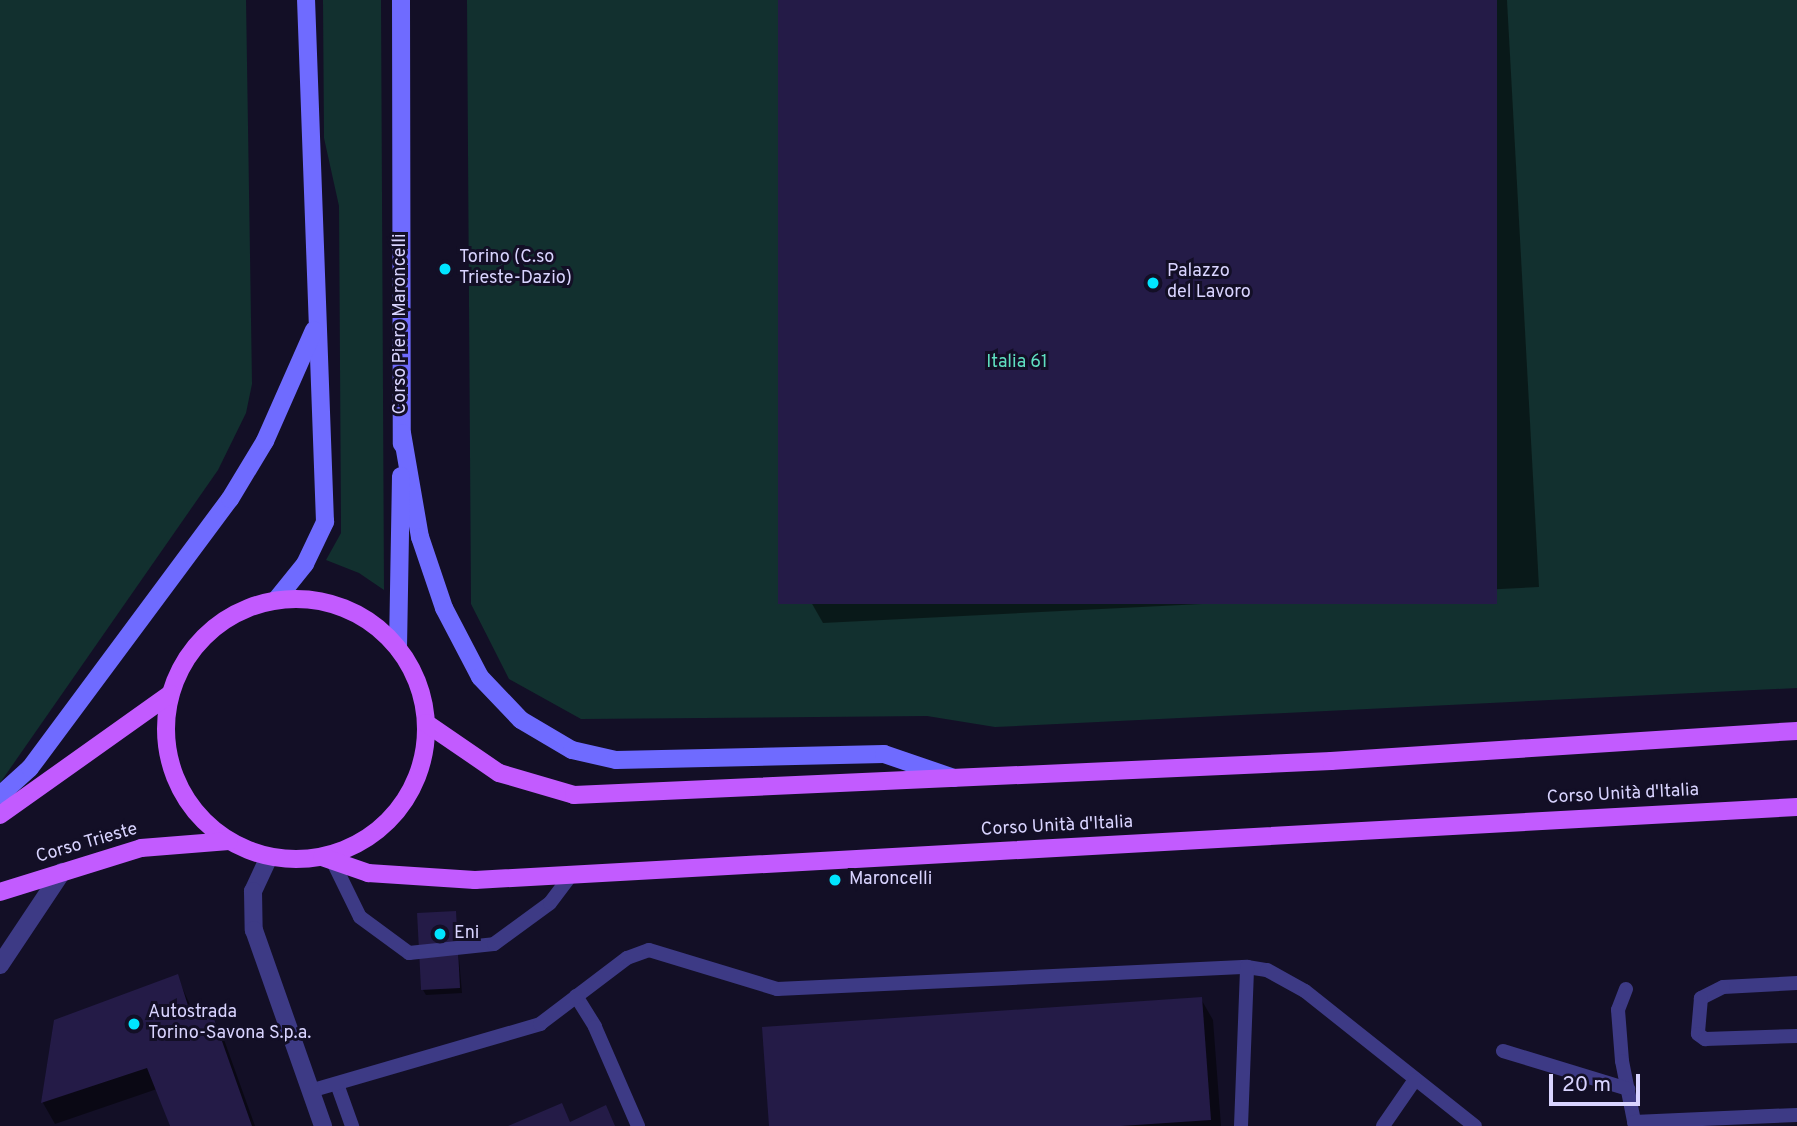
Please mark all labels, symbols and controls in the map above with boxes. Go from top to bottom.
street label: Corso Piero Maroncelli [390,233,412,415]
place label: Torino (C.so Trieste-Dazio) [459,248,572,290]
marker: Torino (C.so Trieste-Dazio) [437,261,453,277]
place label: Palazzo del Lavoro [1167,262,1251,304]
marker: Palazzo del Lavoro [1145,275,1161,291]
park label: Italia 61 [986,352,1048,374]
street label: Corso Unità d'Italia [1546,780,1700,810]
street label: Corso Unità d'Italia [980,812,1134,842]
street label: Corso Trieste [33,819,141,869]
place label: Maroncelli [849,869,932,891]
marker: Maroncelli [827,872,843,888]
place label: Eni [454,923,479,945]
marker: Eni [432,926,448,942]
place label: Autostrada Torino-Savona S.p.a. [148,1003,311,1046]
marker: Autostrada Torino-Savona S.p.a. [126,1016,142,1032]
scale bar [1552,1060,1643,1104]
text: 20 m [1562,1072,1611,1099]

